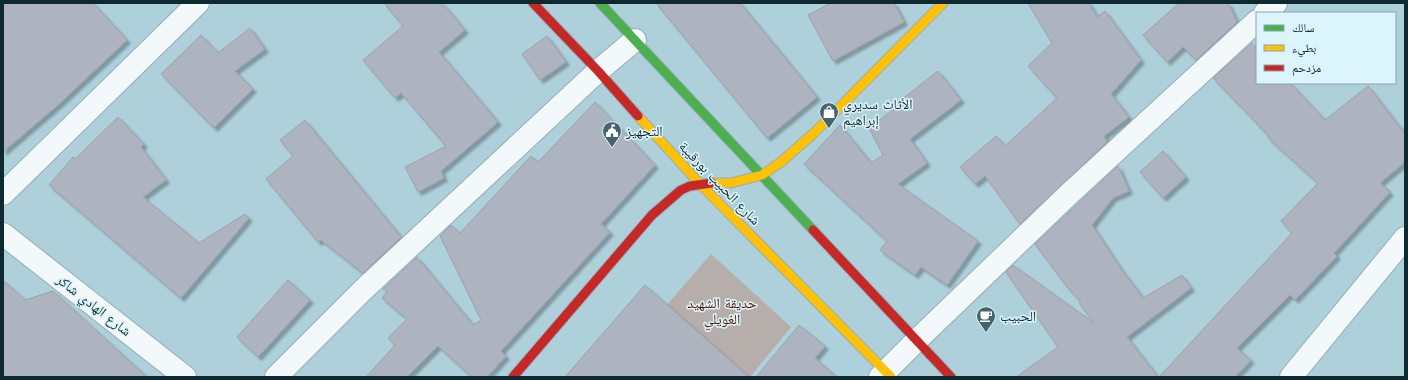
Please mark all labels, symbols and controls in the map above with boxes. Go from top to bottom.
legend [1256,12,1396,84]
text: سالك [1292,21,1314,35]
text: بطيء [1292,41,1316,58]
text: مزدحم [1292,61,1321,76]
place label: الأثاث سديري إبراهيم [843,96,912,130]
shop icon: الأثاث سديري إبراهيم [818,101,840,129]
public building icon: التجهيز [601,120,623,148]
place label: التجهيز [625,123,663,140]
street label: شارع الحبيب بورقيبة [675,138,764,229]
street label: شارع الهادي شاكر [51,270,134,342]
park label: حديقة الشهيد الغويلي [687,295,757,331]
cafe icon: الحبيب [975,305,997,333]
place label: الحبيب [1000,308,1036,324]

